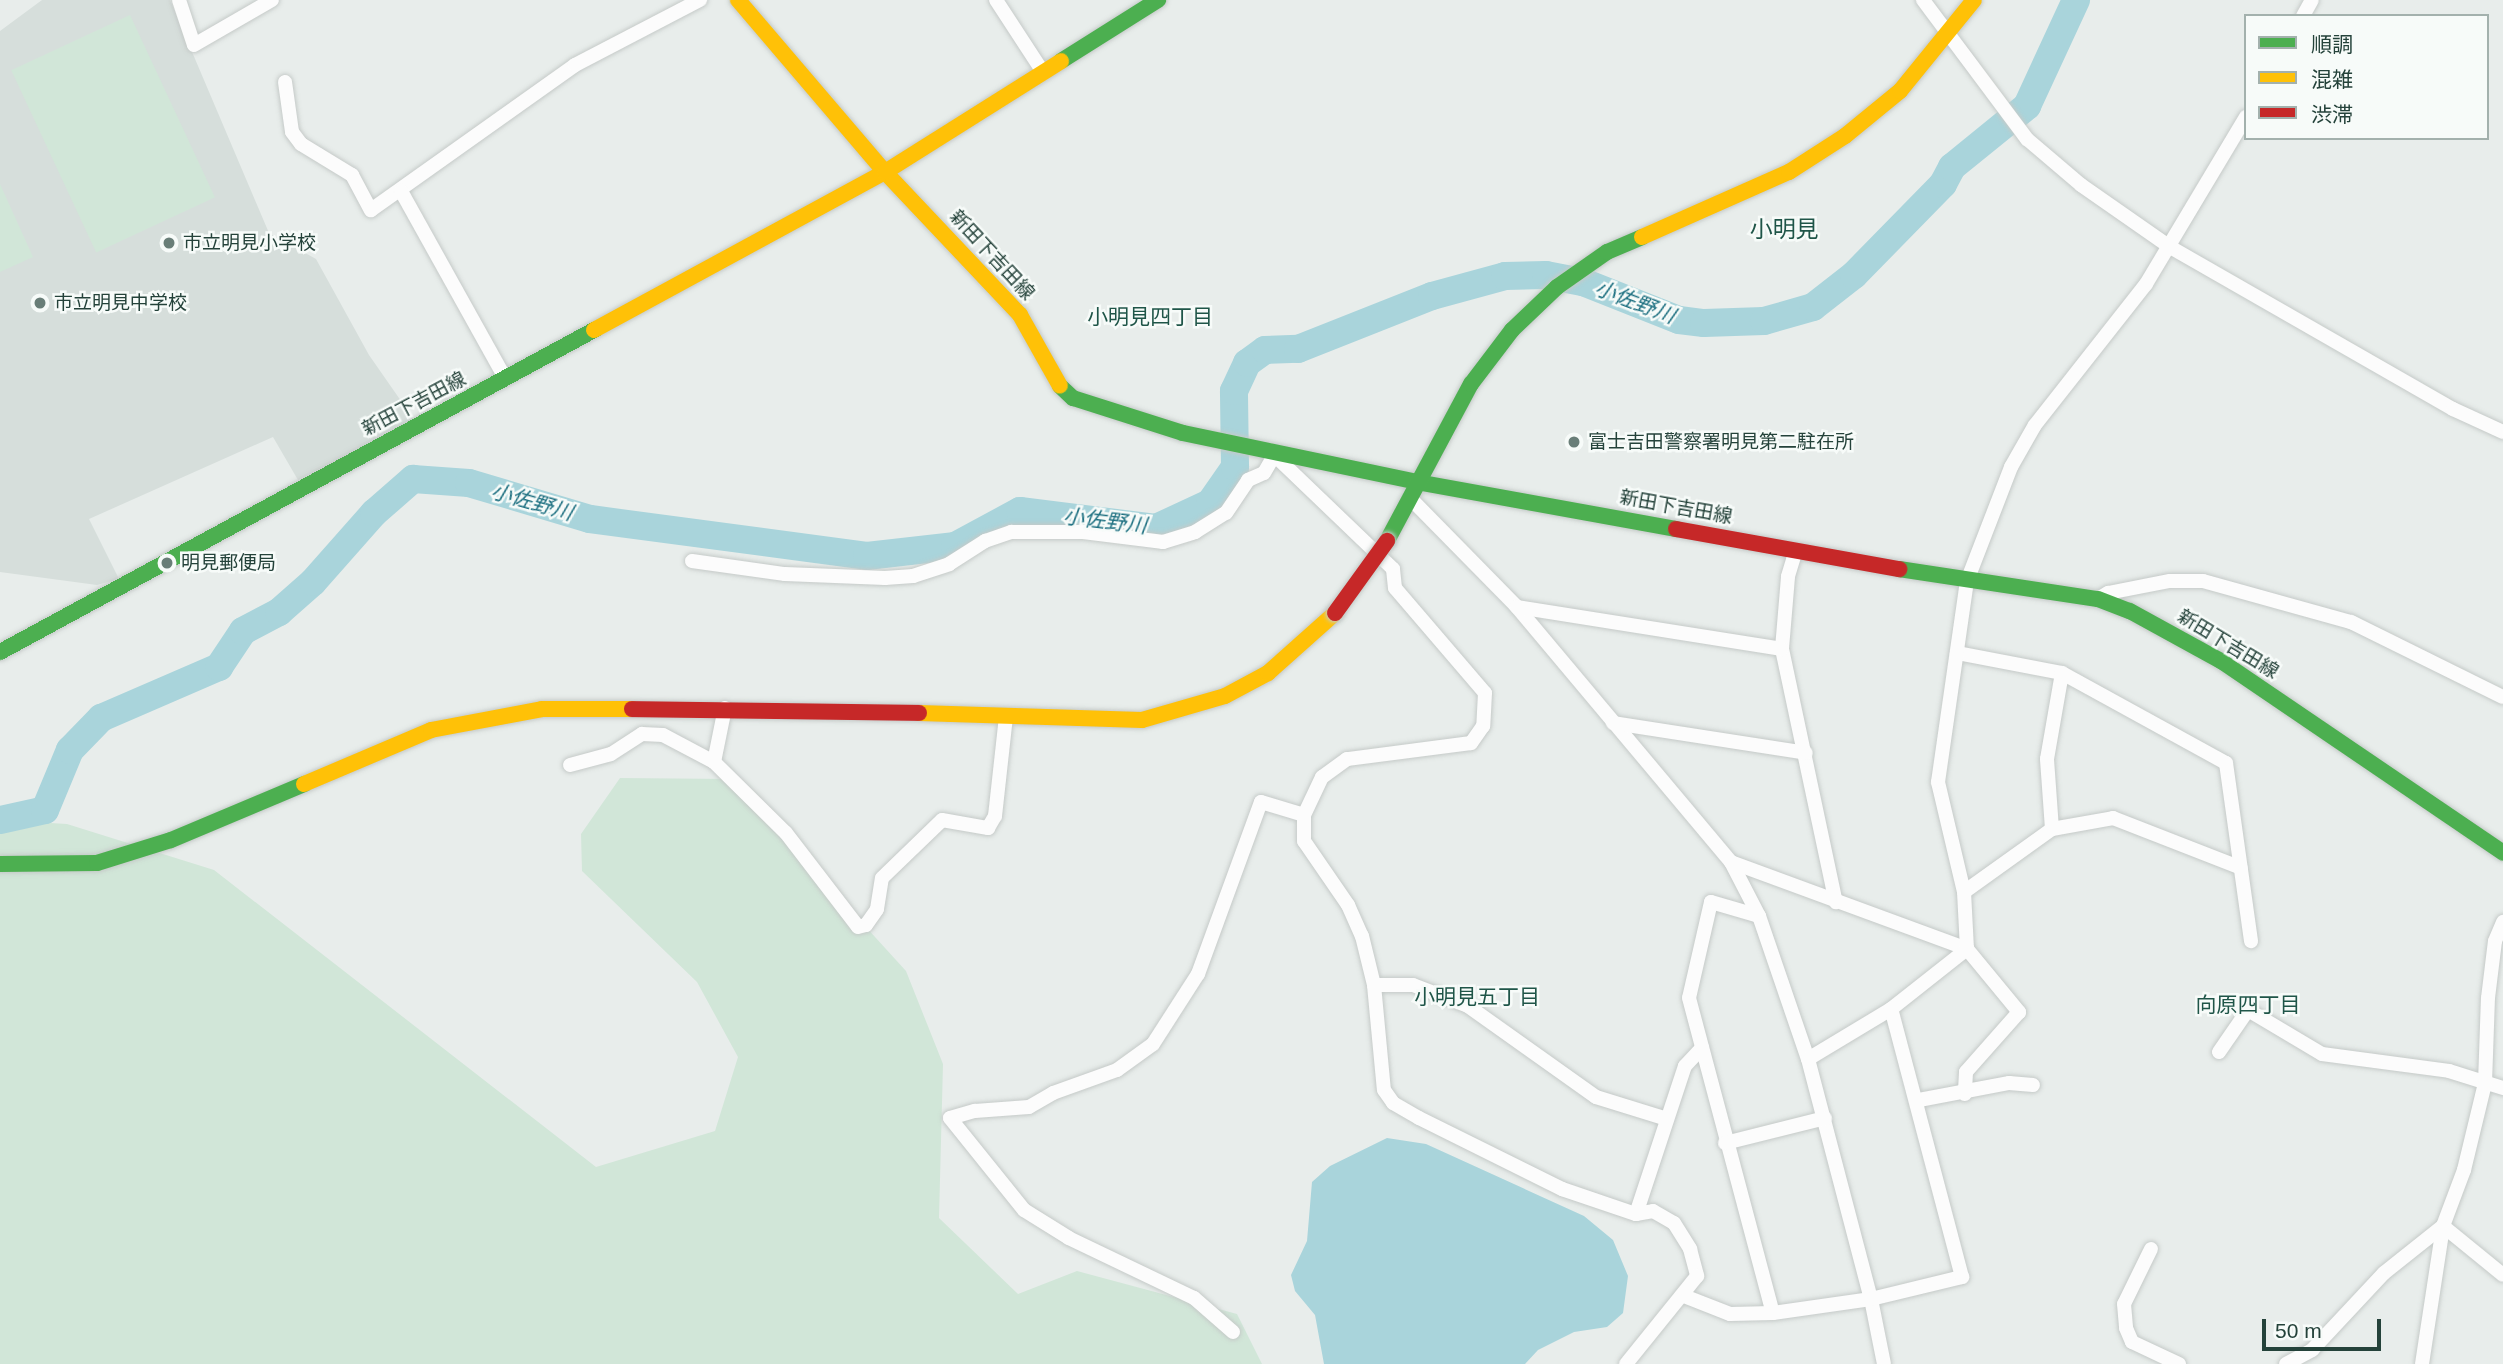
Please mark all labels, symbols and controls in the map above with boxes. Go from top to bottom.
legend [2244,14,2489,140]
text: 順調 [2311,33,2353,56]
text: 混雑 [2311,68,2353,91]
text: 渋滞 [2311,103,2353,126]
street label: 新田下吉田線 [945,206,1039,304]
district label: 小明見 [1750,215,1818,243]
place label: 市立明見小学校 [183,232,316,254]
marker: 市立明見小学校 [161,235,177,251]
water label: 小佐野川 [1591,275,1679,329]
place label: 市立明見中学校 [54,292,187,314]
marker: 市立明見中学校 [32,295,48,311]
district label: 小明見四丁目 [1087,304,1213,330]
street label: 新田下吉田線 [358,367,470,441]
place label: 富士吉田警察署明見第二駐在所 [1588,431,1854,453]
marker: 富士吉田警察署明見第二駐在所 [1566,434,1582,450]
water label: 小佐野川 [488,478,576,526]
street label: 新田下吉田線 [1618,486,1734,528]
water label: 小佐野川 [1062,503,1148,539]
place label: 明見郵便局 [181,552,276,574]
marker: 明見郵便局 [159,555,175,571]
street label: 新田下吉田線 [2173,605,2283,683]
district label: 小明見五丁目 [1414,984,1540,1010]
district label: 向原四丁目 [2196,992,2300,1018]
scale bar [2265,1304,2384,1348]
text: 50 m [2275,1319,2322,1342]

